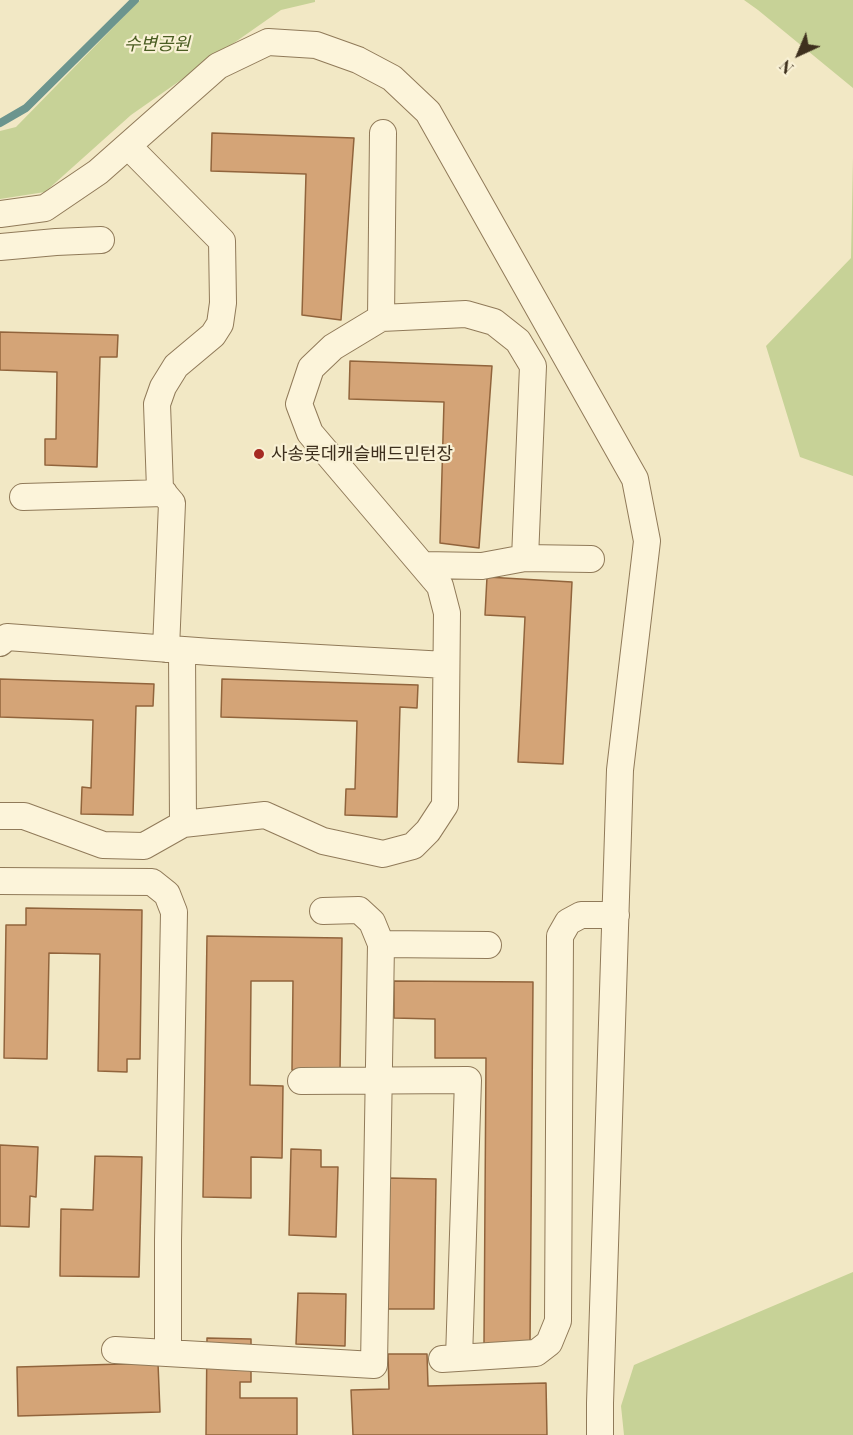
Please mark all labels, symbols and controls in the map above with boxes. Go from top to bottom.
north arrow [769,24,829,84]
park label: 수변공원 [124,33,190,55]
text: N [775,56,798,79]
place label: 사송롯데캐슬배드민턴장 [271,443,453,465]
marker: 사송롯데캐슬배드민턴장 [252,447,266,461]

